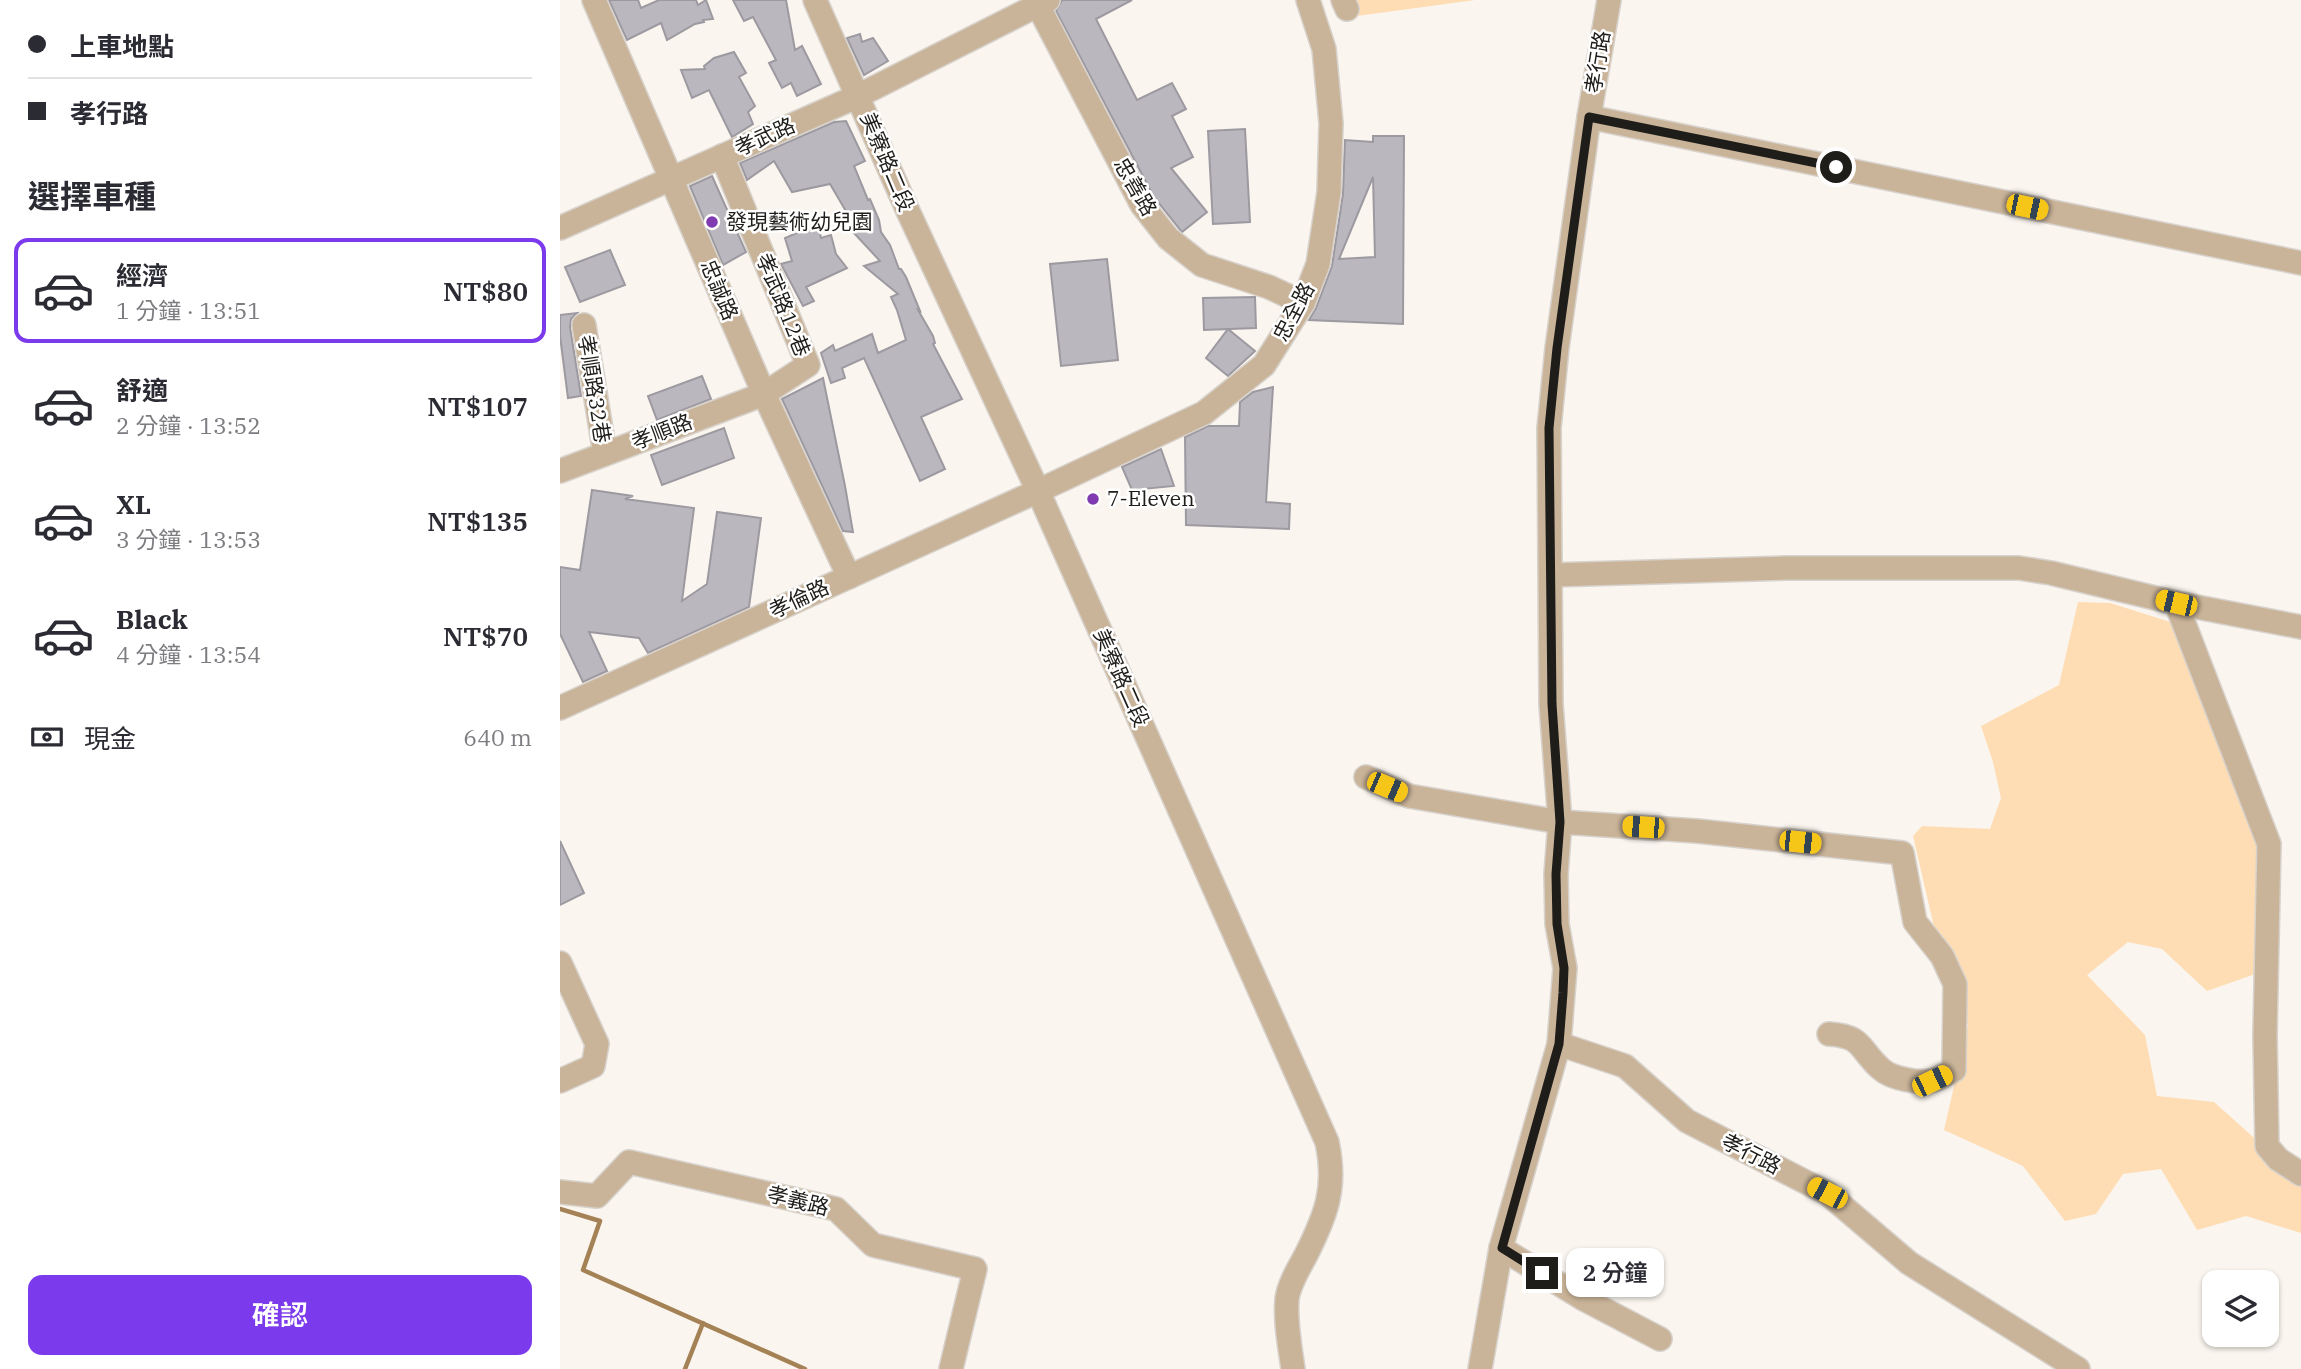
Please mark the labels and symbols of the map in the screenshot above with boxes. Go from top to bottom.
street label: 孝行路 [1578,29,1616,95]
street label: 美寮路二段 [855,108,921,215]
street label: 孝武路 [730,110,799,162]
route start [1820,151,1852,183]
street label: 忠善路 [1108,152,1164,221]
car [2005,192,2050,222]
place label: 發現藝術幼兒園 [726,207,873,235]
marker: 發現藝術幼兒園 [704,214,720,230]
street label: 孝武路12巷 [750,249,817,360]
street label: 忠誠路 [695,255,745,324]
street label: 忠全路 [1266,277,1320,346]
street label: 孝順路32巷 [573,333,617,445]
street label: 孝順路 [627,407,696,455]
place label: 7-Eleven [1107,484,1195,512]
marker: 7-Eleven [1085,491,1101,507]
street label: 孝倫路 [764,572,833,624]
car [2154,588,2199,618]
street label: 美寮路二段 [1088,624,1156,731]
car [1364,769,1411,805]
car [1622,815,1665,839]
car [1779,829,1822,855]
car [1909,1062,1956,1100]
street label: 孝行路 [1717,1126,1786,1180]
car [1804,1174,1851,1212]
street label: 孝義路 [764,1179,832,1221]
callout: 2 分鐘 [1566,1248,1664,1298]
route end [1526,1257,1558,1289]

